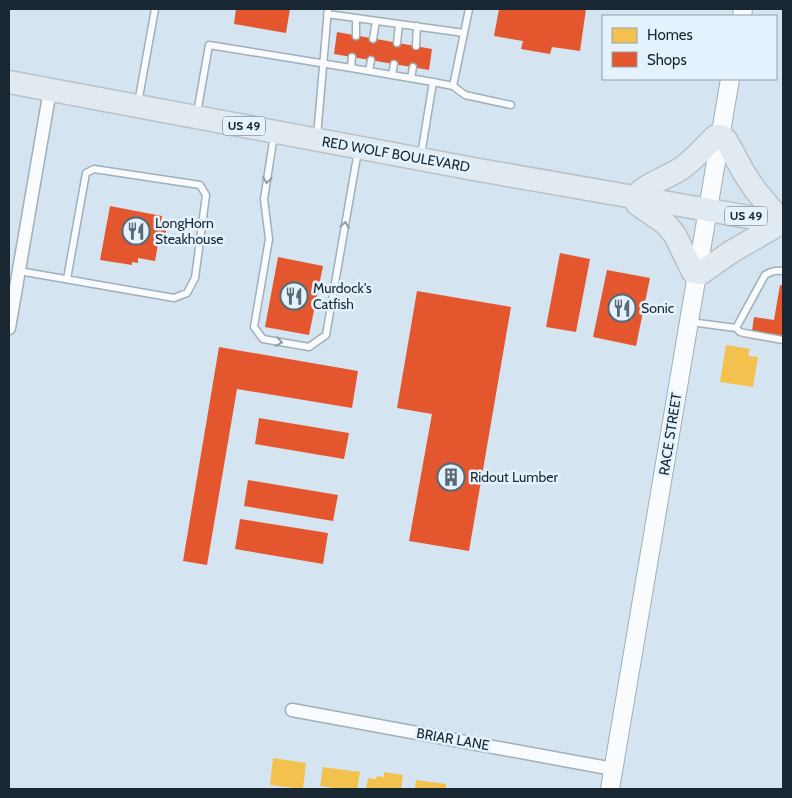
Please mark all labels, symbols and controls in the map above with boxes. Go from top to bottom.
legend [602,15,777,80]
text: Homes [647,26,693,44]
text: Shops [647,51,687,69]
road number: US 49 [223,116,265,136]
street label: RED WOLF BOULEVARD [321,132,471,176]
one-way arrow [262,176,273,184]
road number: US 49 [725,207,767,226]
place label: LongHorn Steakhouse [155,214,223,248]
restaurant icon: LongHorn Steakhouse [121,216,151,246]
one-way arrow [340,221,350,230]
place label: Murdock's Catfish [313,279,372,313]
restaurant icon: Murdock's Catfish [279,281,309,311]
restaurant icon: Sonic [607,293,637,323]
place label: Sonic [641,299,674,317]
one-way arrow [275,336,283,346]
street label: RACE STREET [655,391,686,477]
building icon: Ridout Lumber [436,462,466,492]
place label: Ridout Lumber [470,468,558,486]
street label: BRIAR LANE [415,724,491,754]

